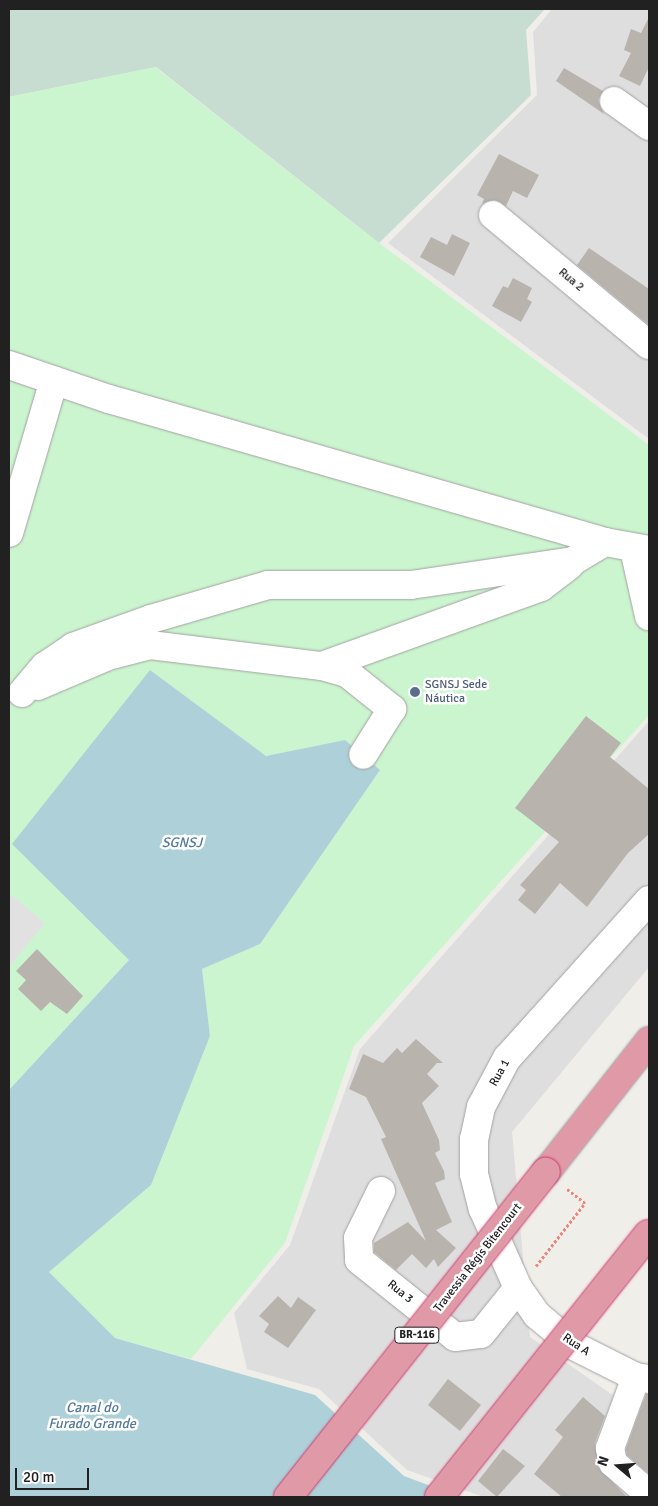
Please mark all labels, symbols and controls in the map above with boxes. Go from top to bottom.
street label: Rua 2 [555,265,587,295]
place label: SGNSJ Sede Náutica [425,678,487,706]
marker: SGNSJ Sede Náutica [409,686,421,698]
water label: SGNSJ [162,835,202,851]
street label: Rua 1 [487,1057,513,1089]
street label: Travessia Régis Bitencourt [431,1201,525,1315]
street label: Rua 3 [384,1277,416,1307]
road number: BR-116 [393,1326,441,1344]
street label: Rua A [560,1331,592,1359]
water label: Canal do Furado Grande [48,1400,136,1432]
north arrow [593,1441,643,1491]
text: N [594,1454,613,1468]
scale bar [18,1458,91,1490]
text: 20 m [23,1468,54,1486]

